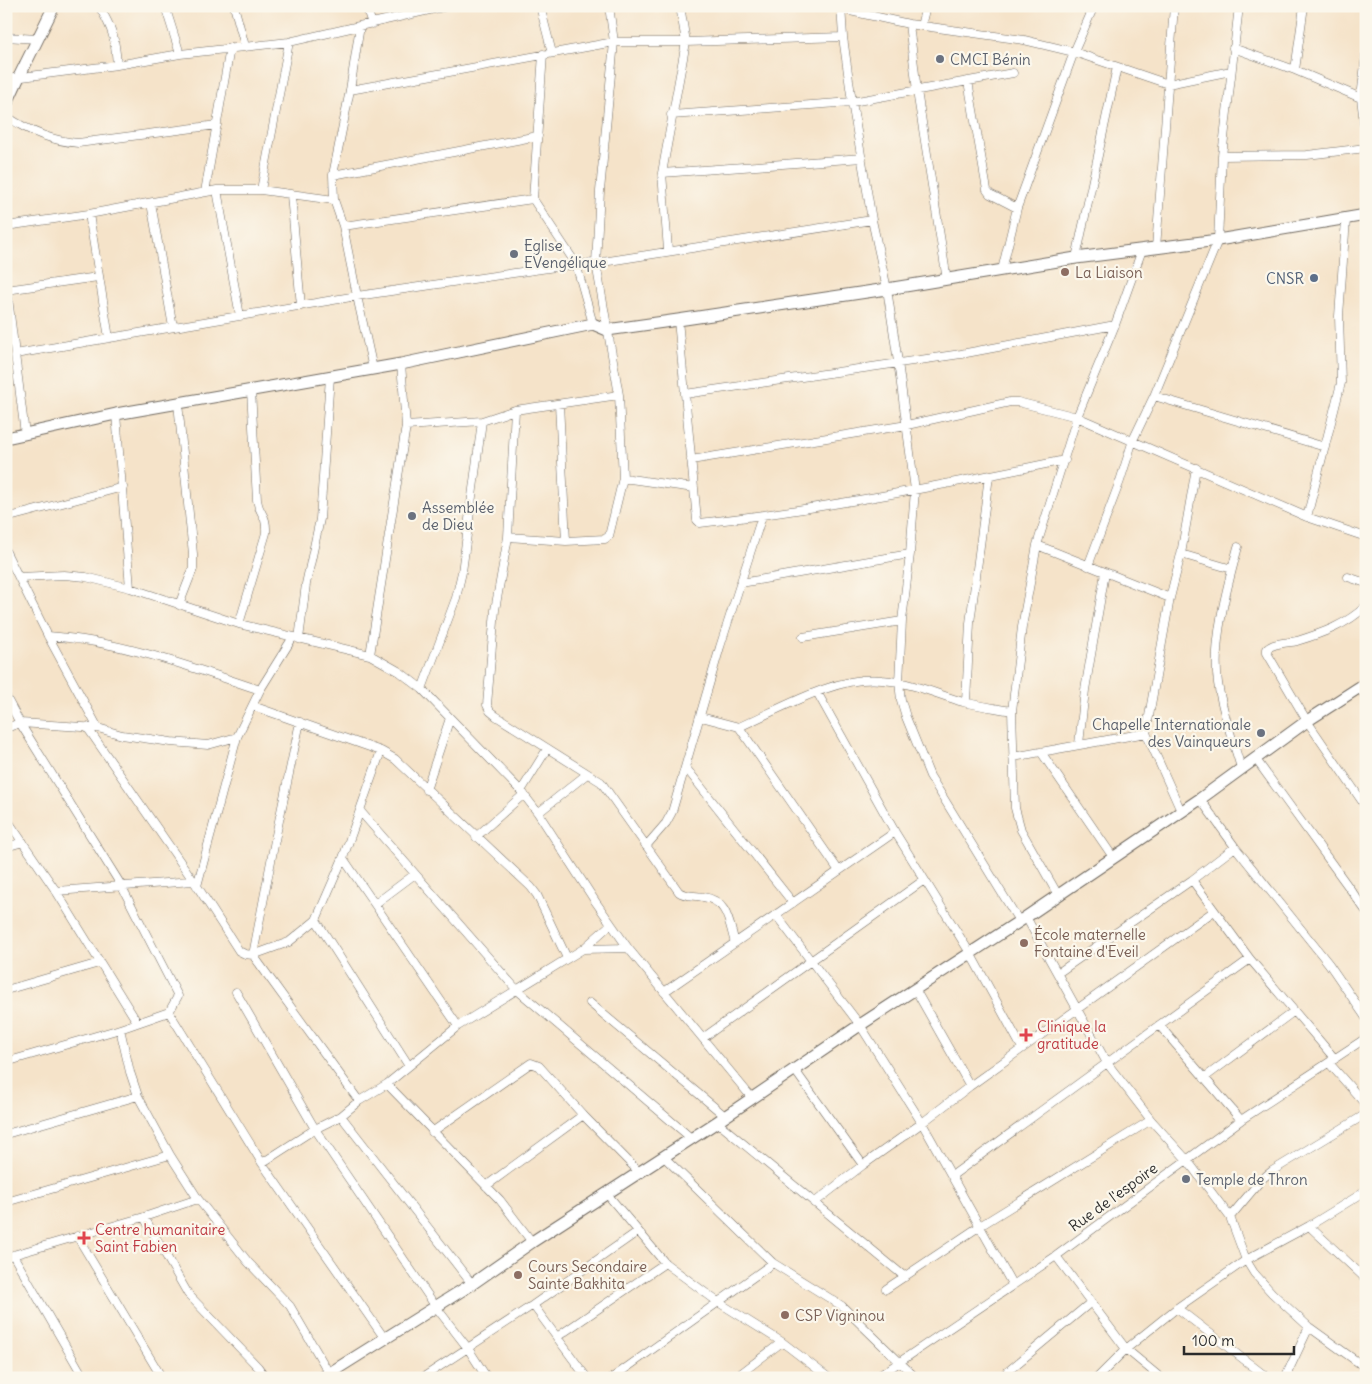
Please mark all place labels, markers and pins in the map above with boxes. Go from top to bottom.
place label: CMCI Bénin [950,50,1031,69]
marker: CMCI Bénin [934,53,946,65]
place label: Eglise EVengélique [524,236,607,272]
marker: Eglise EVengélique [508,248,520,260]
place label: La Liaison [1075,263,1143,282]
marker: La Liaison [1059,266,1071,278]
place label: CNSR [1266,269,1304,288]
marker: CNSR [1308,272,1320,284]
place label: Assemblée de Dieu [422,498,494,534]
marker: Assemblée de Dieu [406,510,418,522]
place label: Chapelle Internationale des Vainqueurs [1092,715,1251,751]
marker: Chapelle Internationale des Vainqueurs [1255,727,1267,739]
place label: École maternelle Fontaine d'Eveil [1034,925,1146,961]
marker: École maternelle Fontaine d'Eveil [1018,937,1030,949]
place label: Clinique la gratitude [1037,1017,1107,1053]
marker: Clinique la gratitude [1019,1028,1033,1042]
place label: Temple de Thron [1196,1170,1308,1189]
marker: Temple de Thron [1180,1173,1192,1185]
place label: Centre humanitaire Saint Fabien [95,1220,225,1256]
marker: Centre humanitaire Saint Fabien [77,1231,91,1245]
place label: Cours Secondaire Sainte Bakhita [528,1257,647,1293]
marker: Cours Secondaire Sainte Bakhita [512,1269,524,1281]
place label: CSP Vigninou [795,1306,885,1325]
marker: CSP Vigninou [779,1309,791,1321]

